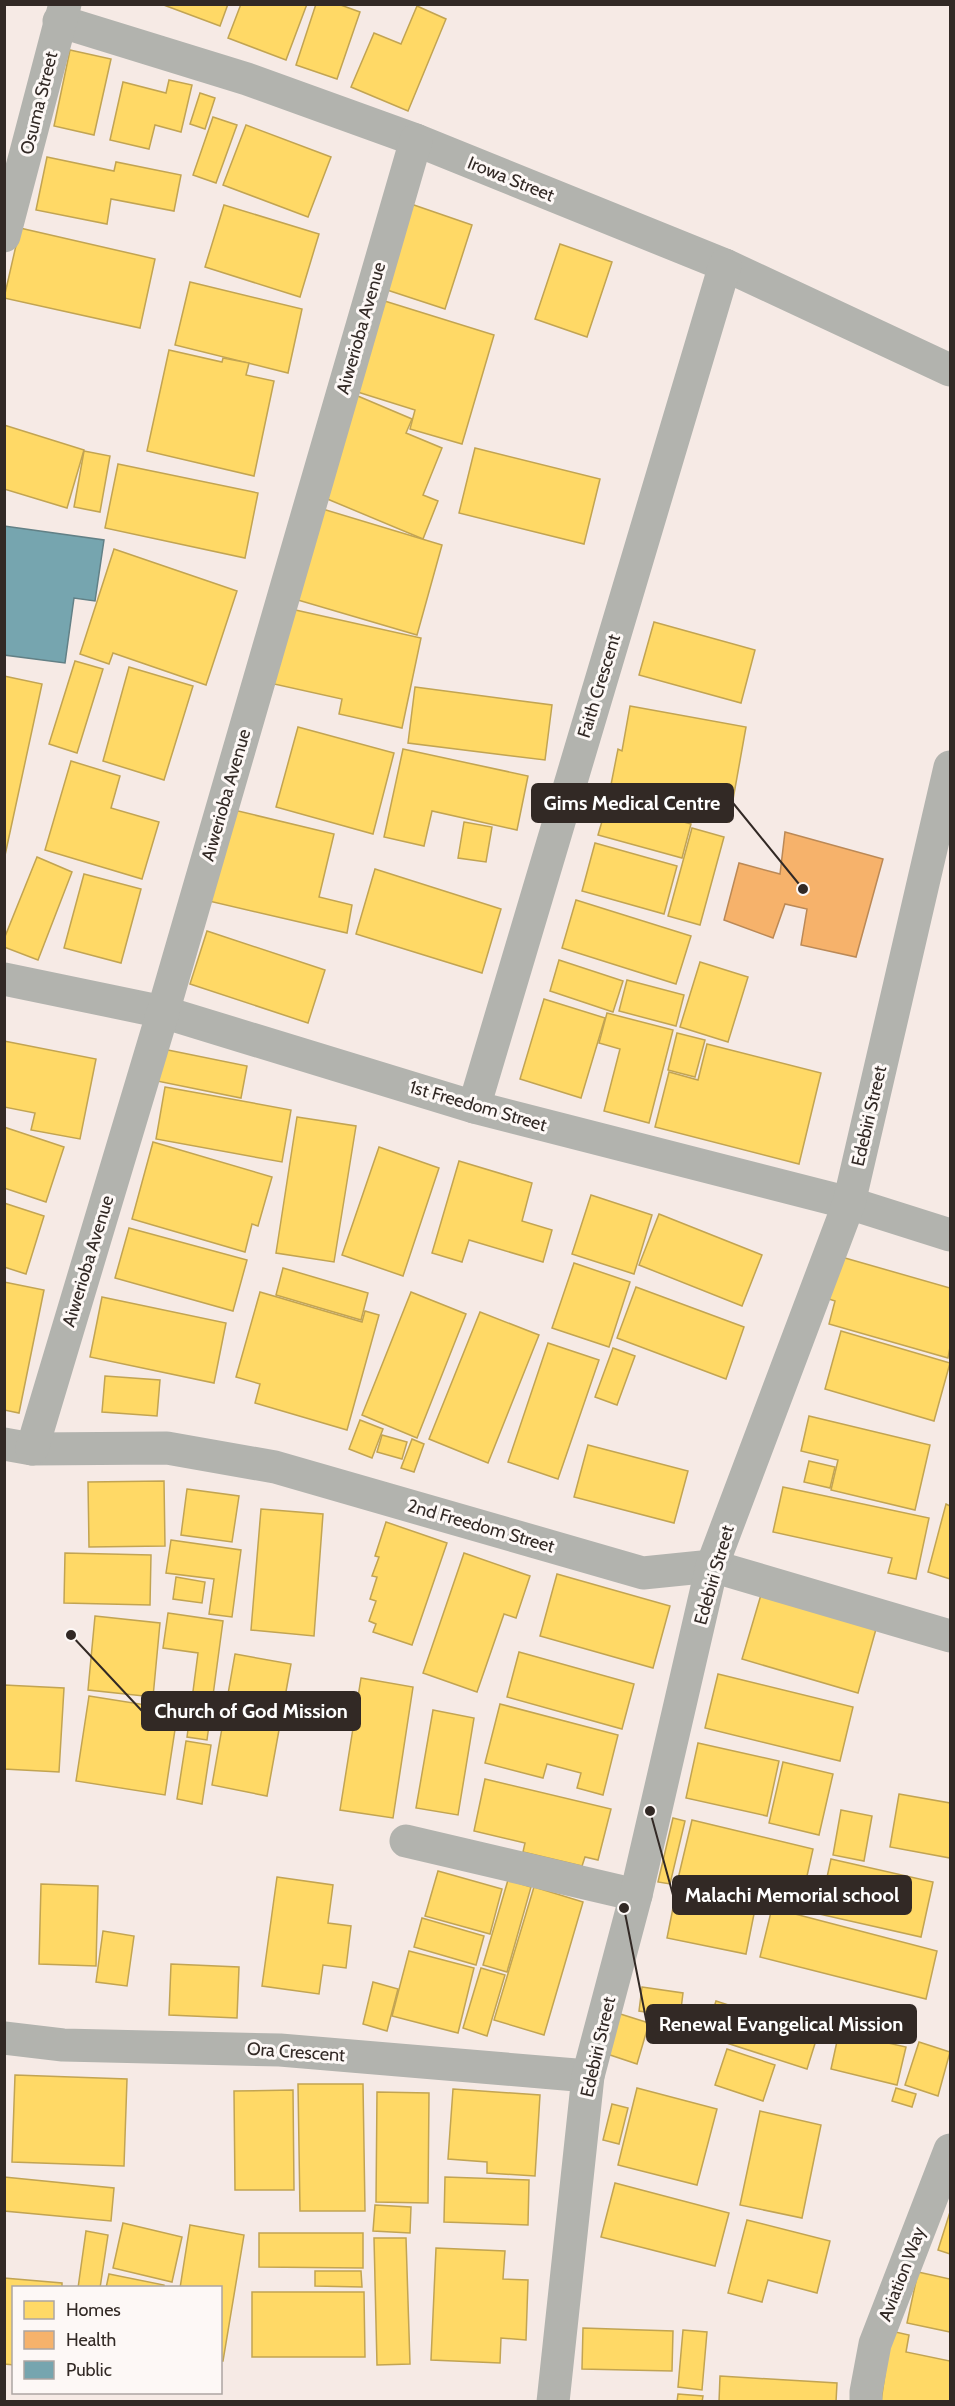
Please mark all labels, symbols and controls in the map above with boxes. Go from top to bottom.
street label: Osuma Street [16,49,62,157]
street label: Irowa Street [464,152,558,206]
street label: Aiwerioba Avenue [332,259,390,397]
street label: Faith Crescent [573,632,625,740]
street label: Aiwerioba Avenue [197,726,255,864]
callout: Gims Medical Centre [532,784,733,822]
text: Gims Medical Centre [544,791,720,815]
street label: Edebiri Street [847,1064,891,1168]
street label: 1st Freedom Street [407,1076,549,1136]
street label: Aiwerioba Avenue [58,1193,118,1329]
street label: 2nd Freedom Street [405,1494,557,1558]
street label: Edebiri Street [689,1523,739,1627]
callout: Church of God Mission [142,1692,360,1730]
text: Church of God Mission [154,1699,348,1723]
callout: Malachi Memorial school [673,1876,911,1914]
text: Malachi Memorial school [685,1883,899,1907]
street label: Edebiri Street [576,1995,620,2099]
callout: Renewal Evangelical Mission [647,2005,916,2043]
text: Renewal Evangelical Mission [659,2012,903,2036]
street label: Ora Crescent [246,2038,346,2066]
street label: Aviation Way [874,2224,930,2324]
legend [12,2286,222,2394]
text: Homes [66,2299,121,2321]
text: Health [66,2329,116,2351]
text: Public [66,2359,112,2381]

